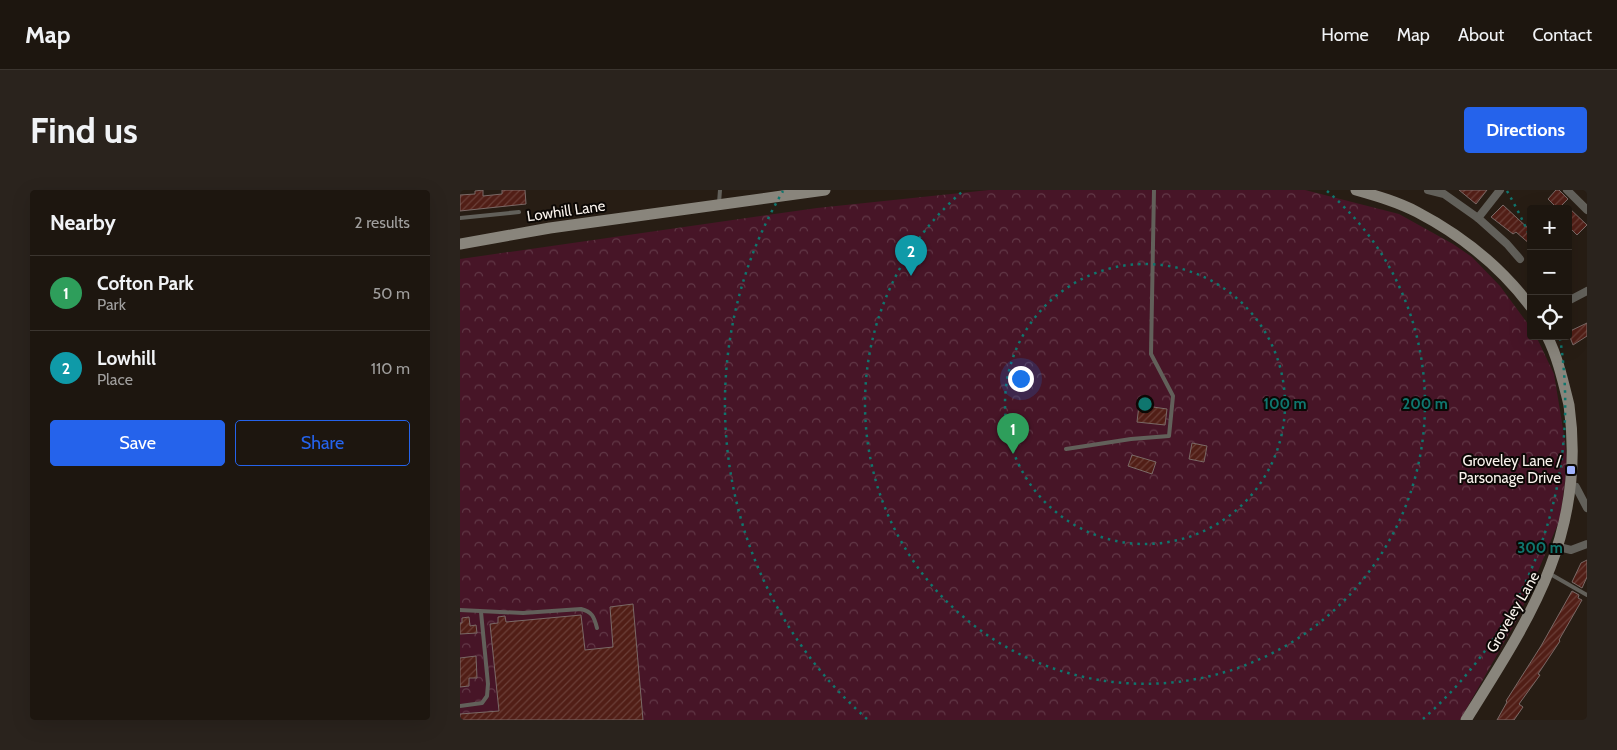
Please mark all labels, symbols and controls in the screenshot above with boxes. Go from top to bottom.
text: Map [25,20,71,49]
text: Home [1321,24,1369,46]
text: Map [1397,24,1430,46]
text: About [1458,24,1504,46]
text: Contact [1532,24,1592,46]
button: Directions [1464,107,1587,153]
text: Find us [30,109,138,152]
street label: Lowhill Lane [526,197,607,225]
map controls [1527,205,1572,340]
button: + [1527,205,1572,250]
text: Nearby [50,210,116,235]
text: 2 results [354,213,410,232]
pin: 2 [895,235,927,276]
button: − [1527,250,1572,295]
text: Cofton Park [97,272,194,295]
text: 1 [63,284,69,303]
text: 50 m [373,284,410,303]
text: Park [97,295,126,314]
button: locate [1527,295,1572,340]
text: Lowhill [97,347,156,370]
text: 2 [62,359,70,378]
text: 110 m [371,359,410,378]
your location [1008,366,1034,392]
text: Place [97,370,133,389]
centre of rings [1136,395,1154,413]
text: 100 m [1263,395,1307,413]
text: 200 m [1402,395,1448,413]
pin: 1 [997,413,1029,454]
button: Save [50,420,225,466]
button: Share [235,420,410,466]
place label: Groveley Lane / Parsonage Drive [1458,452,1562,487]
marker: Groveley Lane / Parsonage Drive [1565,464,1577,476]
text: 300 m [1517,539,1563,557]
street label: Groveley Lane [1483,568,1544,656]

